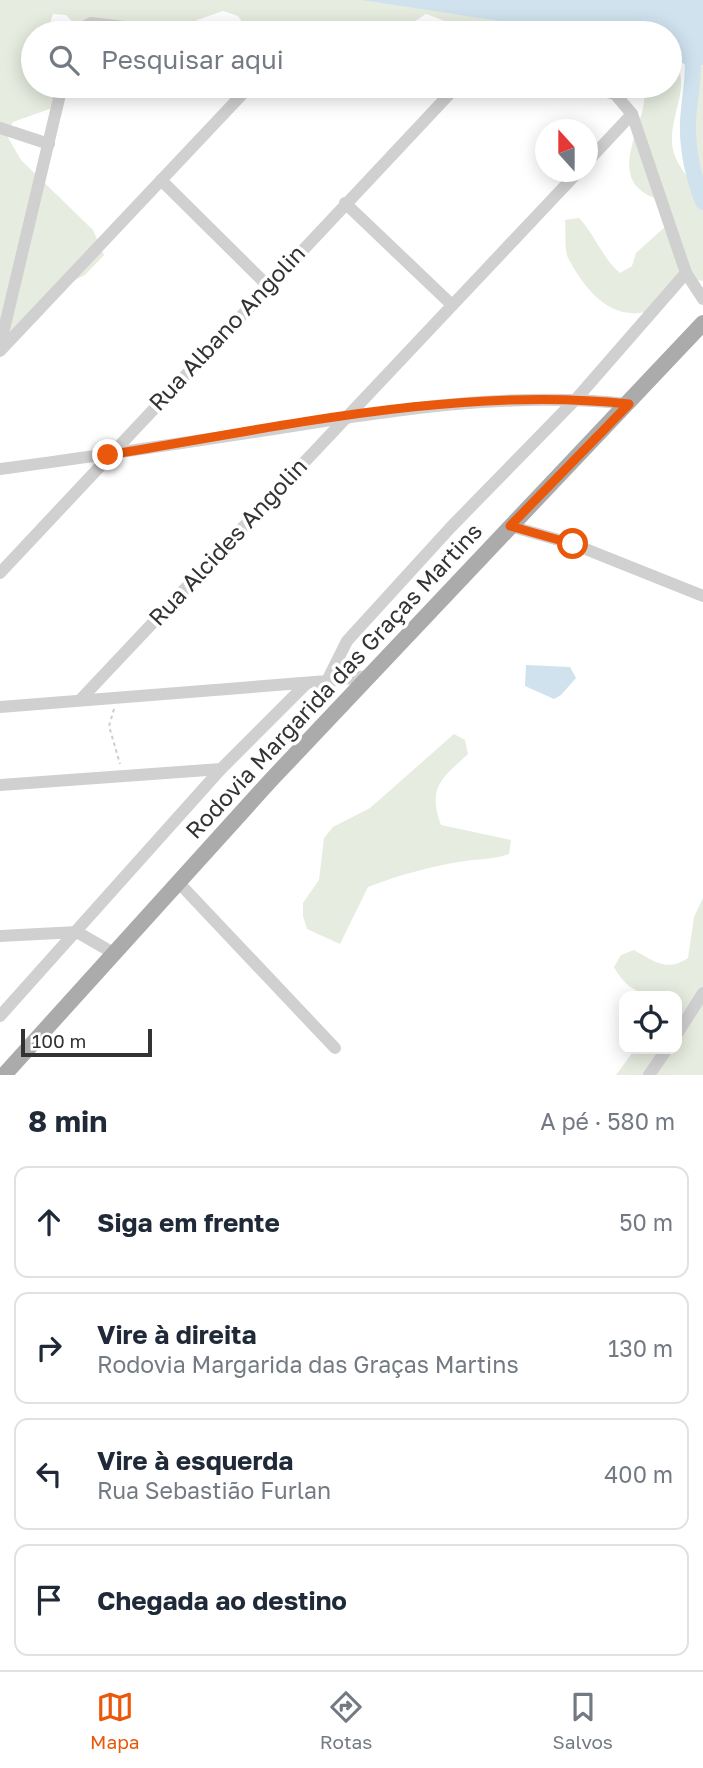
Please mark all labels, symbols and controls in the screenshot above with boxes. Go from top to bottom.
search box [21,21,682,98]
icon: search [45,41,83,79]
text: Pesquisar aqui [101,44,284,75]
north arrow [535,119,598,182]
street label: Rua Albano Angolin [142,239,310,416]
route end [92,439,123,470]
street label: Rua Alcides Angolin [142,452,312,631]
street label: Rodovia Margarida das Graças Martins [179,517,487,844]
route start [557,528,588,559]
map controls [619,991,682,1054]
button: locate [619,991,682,1054]
scale bar [21,1026,152,1058]
text: 100 m [32,1029,86,1052]
text: 8 min [28,1103,107,1139]
text: A pé · 580 m [540,1107,675,1135]
icon: ahead [30,1203,68,1241]
text: Siga em frente [97,1207,280,1238]
text: 50 m [619,1208,673,1236]
text: Vire à direita [97,1319,257,1350]
icon: right [30,1329,68,1367]
text: 130 m [608,1334,673,1362]
text: Rodovia Margarida das Graças Martins [97,1350,519,1378]
text: Vire à esquerda [97,1445,293,1476]
icon: left [30,1455,68,1493]
text: 400 m [604,1460,673,1488]
text: Rua Sebastião Furlan [97,1476,331,1504]
icon: arrive [30,1581,68,1619]
text: Chegada ao destino [97,1585,347,1616]
tab: Mapa [90,1688,140,1753]
tab: Rotas [320,1688,372,1753]
tab: Salvos [553,1688,613,1753]

